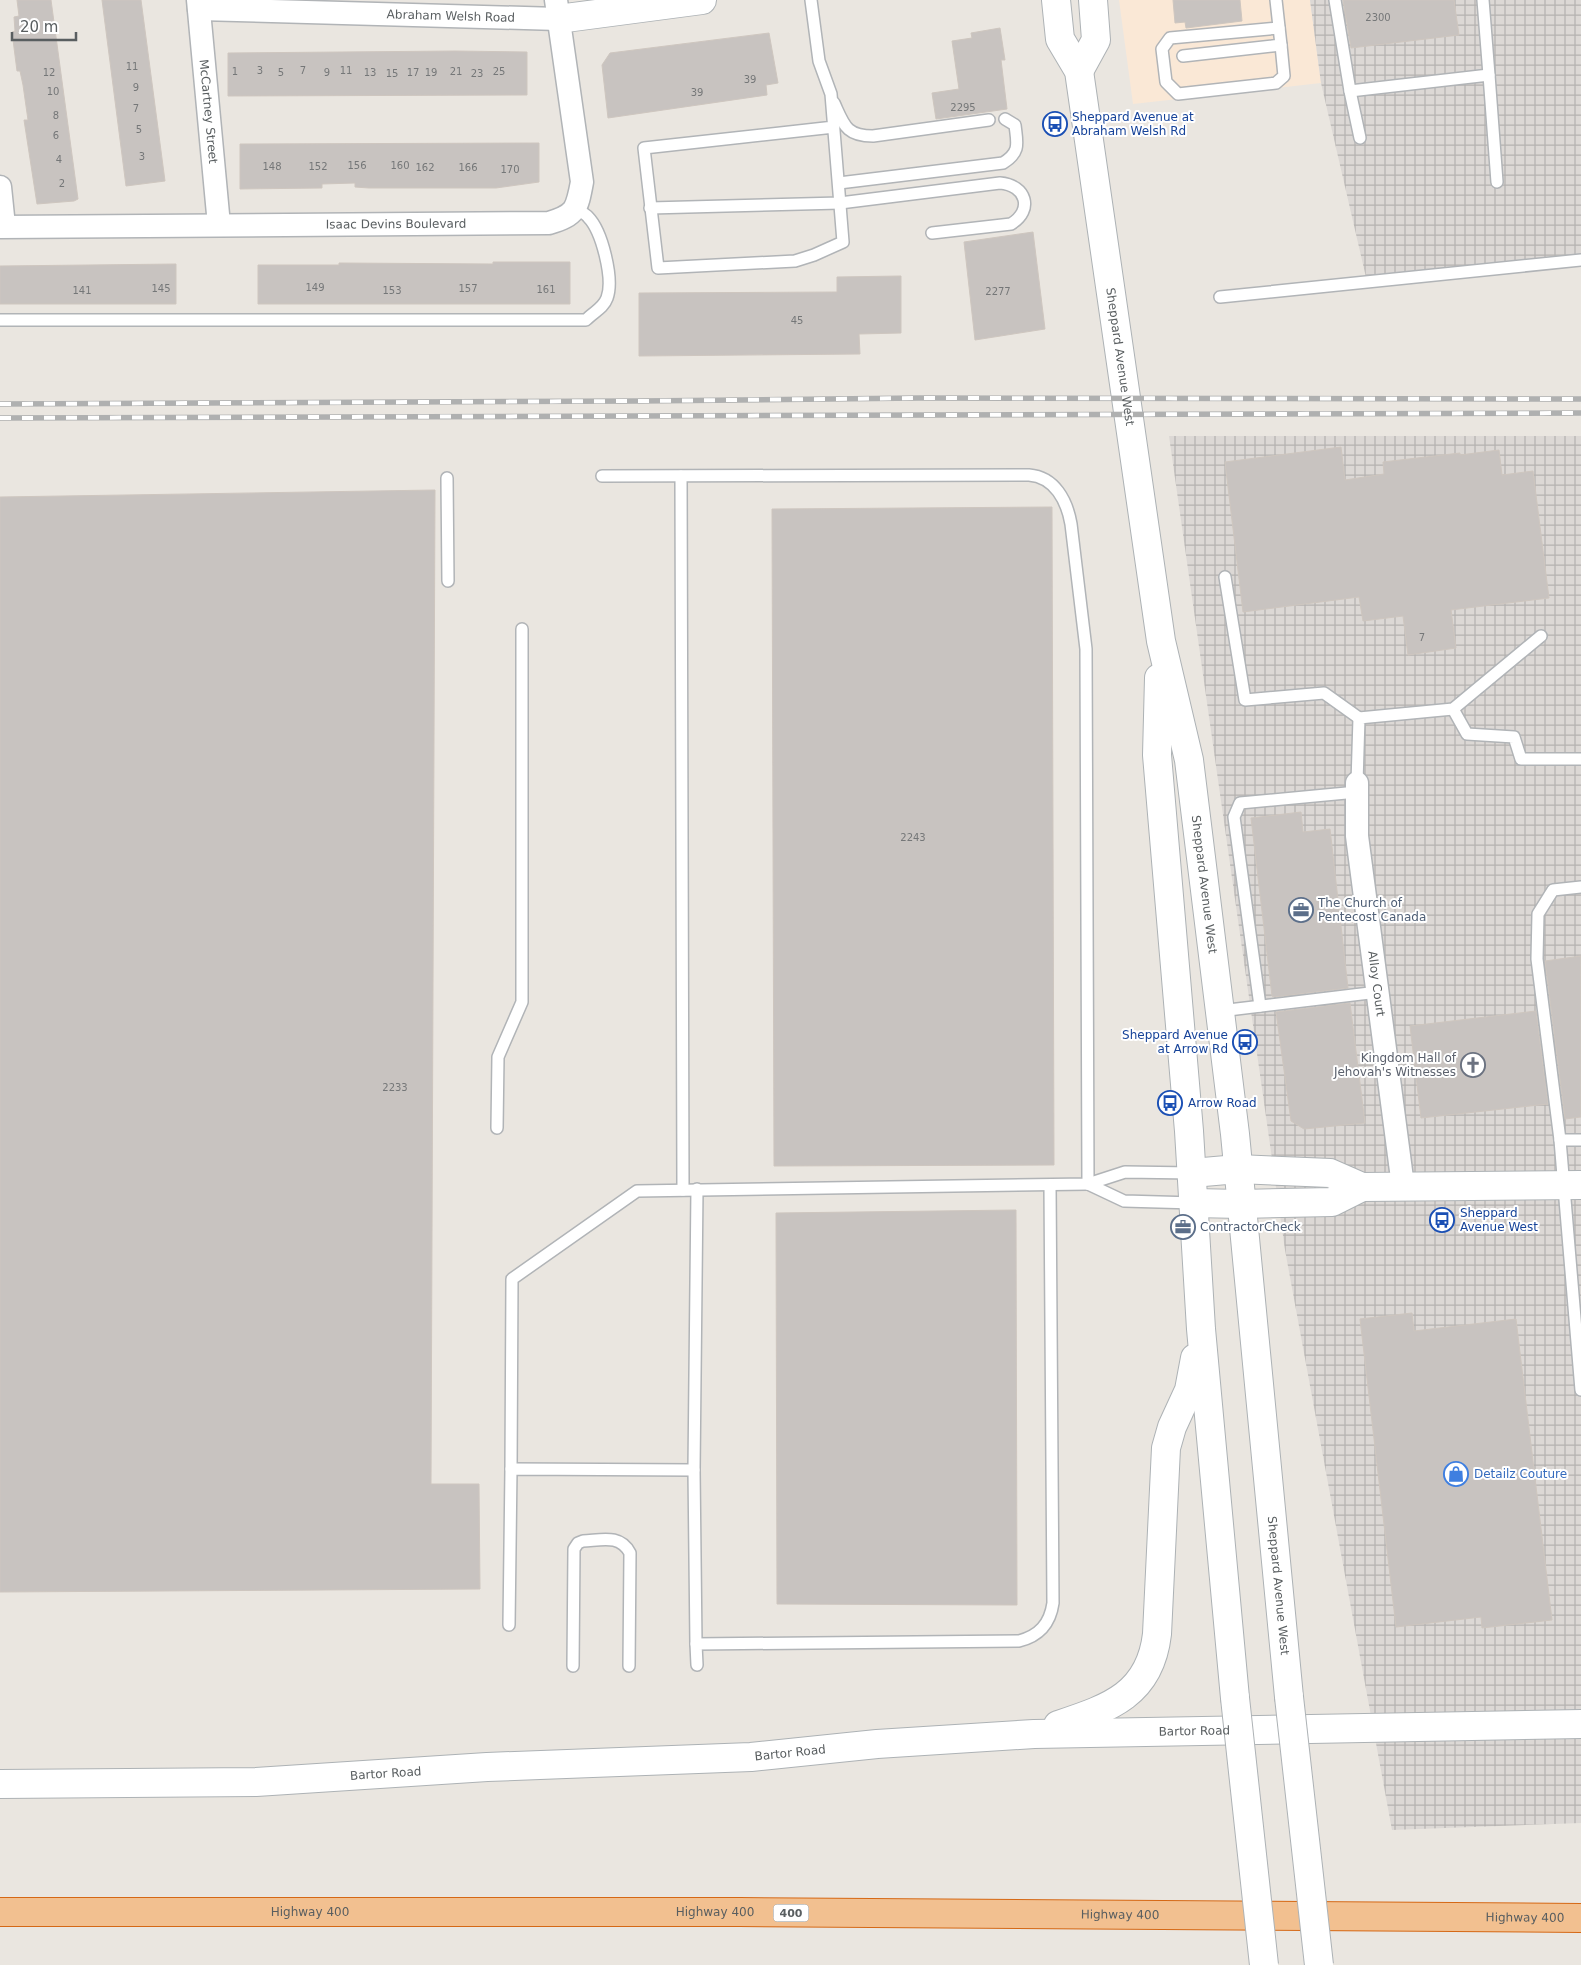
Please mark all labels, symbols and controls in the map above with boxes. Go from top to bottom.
street label: Abraham Welsh Road [387,7,515,25]
scale bar [12,10,76,42]
house number: 2300 [1365,12,1391,23]
text: 20 m [20,18,58,36]
street label: McCartney Street [197,59,220,165]
house number: 11 [126,61,138,72]
house number: 3 [257,65,263,76]
house number: 7 [300,65,306,76]
house number: 11 [340,65,352,76]
house number: 1 [232,66,238,77]
house number: 21 [450,66,462,77]
house number: 25 [493,66,505,77]
house number: 12 [43,67,55,78]
house number: 5 [278,67,284,78]
house number: 9 [324,67,330,78]
house number: 13 [364,67,376,78]
house number: 17 [407,67,419,78]
house number: 19 [425,67,437,78]
house number: 15 [386,68,398,79]
house number: 23 [471,68,483,79]
house number: 39 [744,74,756,85]
house number: 9 [133,82,139,93]
house number: 10 [47,86,59,97]
house number: 39 [691,87,703,98]
house number: 2295 [950,102,976,113]
house number: 7 [133,103,139,114]
house number: 8 [53,110,59,121]
place label: Sheppard Avenue at Abraham Welsh Rd [1072,110,1194,138]
bus stop icon: Sheppard Avenue at Abraham Welsh Rd [1042,111,1068,137]
house number: 5 [136,124,142,135]
house number: 6 [53,130,59,141]
house number: 3 [139,151,145,162]
house number: 4 [56,154,62,165]
house number: 156 [347,160,367,171]
house number: 160 [390,160,410,171]
house number: 148 [262,161,282,172]
house number: 152 [308,161,328,172]
house number: 162 [415,162,435,173]
house number: 166 [458,162,478,173]
house number: 170 [500,164,520,175]
house number: 2 [59,178,65,189]
street label: Isaac Devins Boulevard [326,217,466,232]
house number: 149 [305,282,325,293]
house number: 145 [151,283,171,294]
house number: 157 [458,283,478,294]
house number: 161 [536,284,556,295]
house number: 141 [72,285,92,296]
house number: 153 [382,285,402,296]
house number: 2277 [985,286,1011,297]
street label: Sheppard Avenue West [1103,287,1137,427]
house number: 45 [791,315,803,326]
house number: 7 [1419,632,1425,643]
street label: Sheppard Avenue West [1189,814,1220,955]
house number: 2243 [900,832,926,843]
place label: The Church of Pentecost Canada [1317,896,1426,924]
office icon: The Church of Pentecost Canada [1288,897,1314,923]
street label: Alloy Court [1365,950,1388,1018]
place label: Sheppard Avenue at Arrow Rd [1122,1028,1228,1056]
bus stop icon: Sheppard Avenue at Arrow Rd [1232,1029,1258,1055]
place label: Kingdom Hall of Jehovah's Witnesses [1333,1051,1457,1079]
church icon: Kingdom Hall of Jehovah's Witnesses [1460,1052,1486,1078]
house number: 2233 [382,1082,408,1093]
bus stop icon: Arrow Road [1157,1090,1183,1116]
place label: Arrow Road [1188,1096,1257,1110]
place label: Sheppard Avenue West [1460,1206,1538,1234]
bus stop icon: Sheppard Avenue West [1429,1207,1455,1233]
office icon: ContractorCheck [1170,1214,1196,1240]
place label: ContractorCheck [1200,1220,1301,1234]
shop icon: Detailz Couture [1443,1461,1469,1487]
place label: Detailz Couture [1474,1467,1567,1481]
street label: Sheppard Avenue West [1265,1516,1292,1656]
street label: Bartor Road [1158,1723,1230,1739]
street label: Bartor Road [754,1742,826,1764]
street label: Bartor Road [350,1764,422,1783]
street label: Highway 400 [271,1905,349,1919]
street label: Highway 400 [676,1905,754,1919]
road number: 400 [774,1905,808,1922]
street label: Highway 400 [1081,1907,1159,1922]
street label: Highway 400 [1486,1910,1564,1925]

